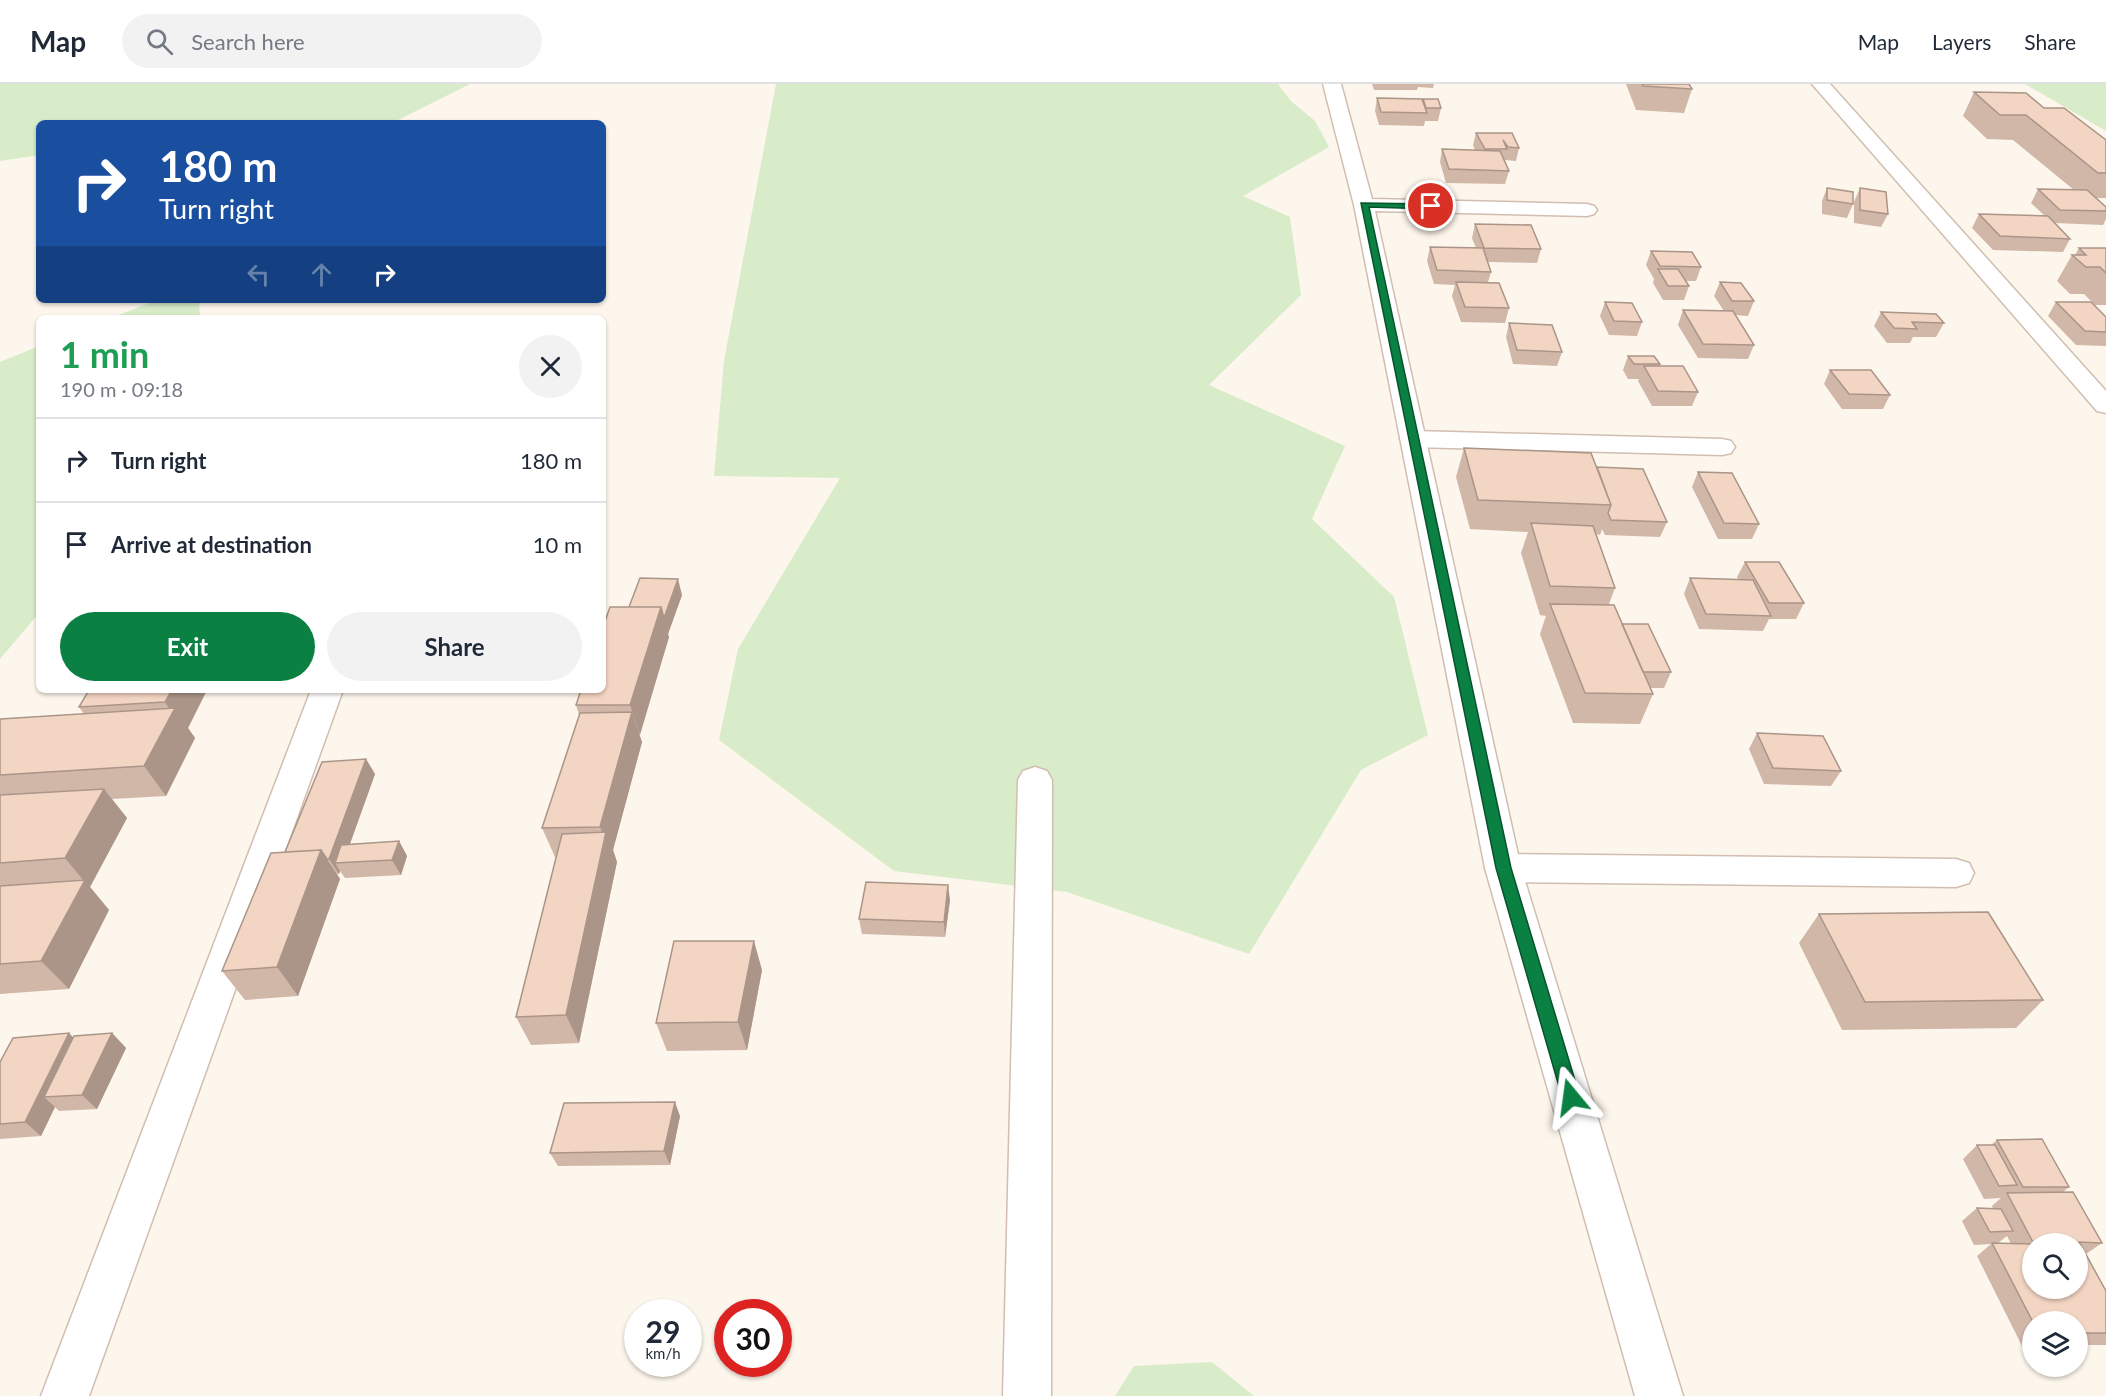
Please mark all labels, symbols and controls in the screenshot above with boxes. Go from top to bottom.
search box [122,14,542,68]
text: Map [30,24,86,58]
icon: search [143,25,176,58]
text: Search here [191,28,305,55]
text: Map [1858,29,1899,54]
text: Layers [1932,29,1991,54]
text: Share [2024,29,2076,54]
text: 180 m [159,141,277,191]
icon: right [60,144,138,222]
pin [1405,180,1456,231]
icon: arrive [1414,189,1447,222]
text: Turn right [159,192,274,225]
icon: left [242,258,275,291]
icon: ahead [305,258,338,291]
icon: right [368,258,401,291]
text: 1 min [60,332,149,376]
button: close [519,335,582,398]
text: 190 m · 09:18 [60,377,183,401]
icon: right [60,444,93,477]
text: Turn right [111,447,206,474]
text: 180 m [520,447,582,474]
icon: arrive [60,528,93,561]
text: Arrive at destination [111,531,312,558]
text: 10 m [533,531,582,558]
button: Exit [60,612,315,681]
button: Share [327,612,582,681]
position arrow [1539,1065,1603,1129]
map controls [2022,1233,2088,1377]
button: search [2022,1233,2088,1299]
speed limit sign: 30 [714,1299,792,1377]
button: layers [2022,1311,2088,1377]
text: 29 [646,1313,680,1349]
text: km/h [645,1344,681,1362]

